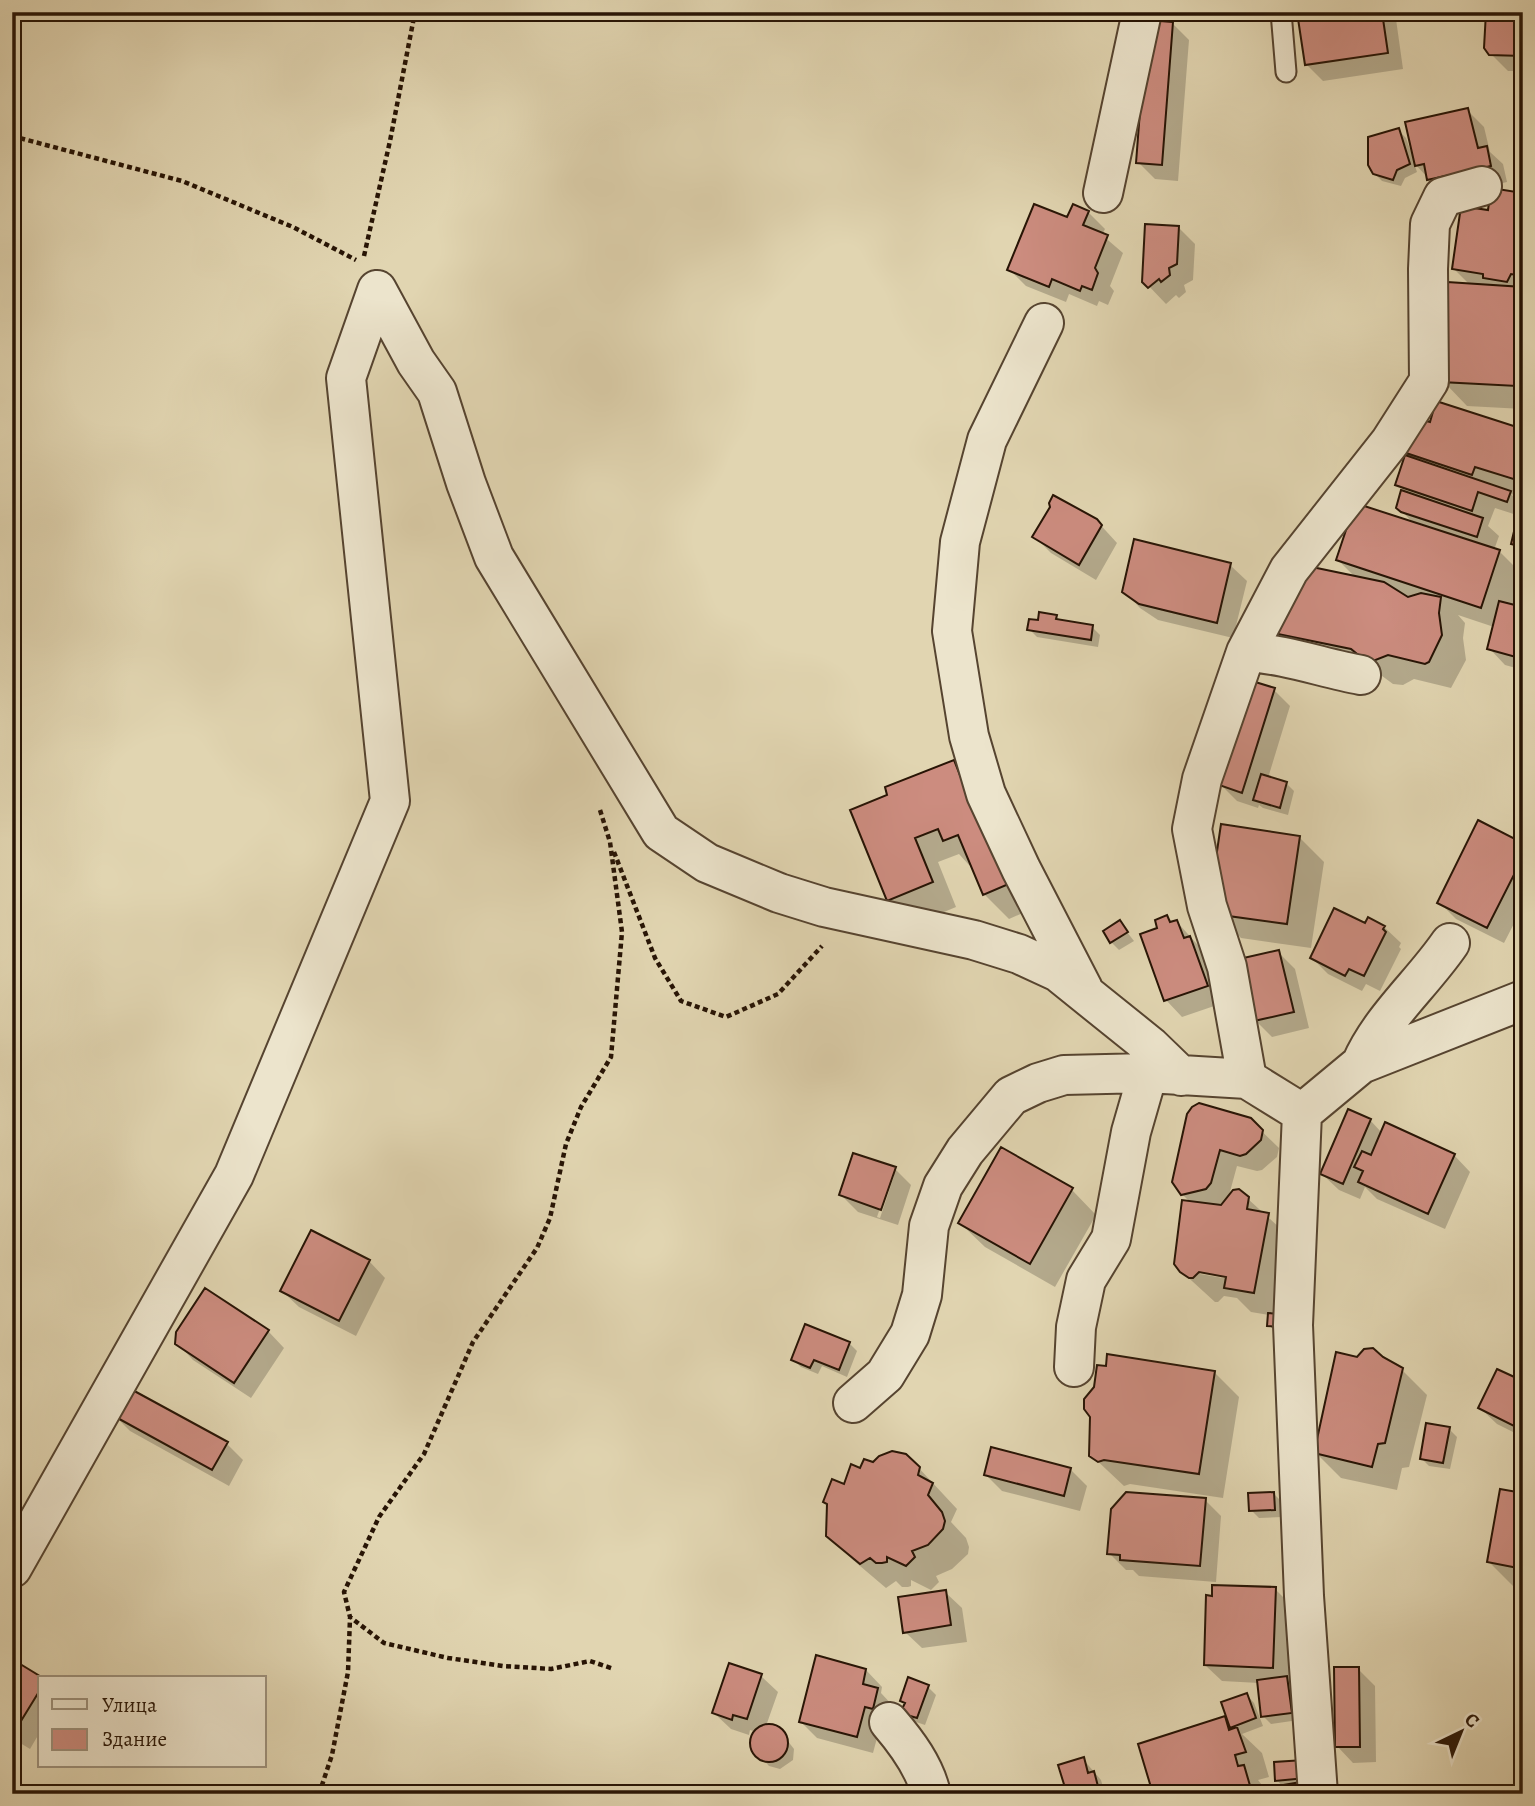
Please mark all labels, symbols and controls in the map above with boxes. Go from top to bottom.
legend [38,1676,266,1768]
text: Улица [102,1691,157,1719]
north arrow [1426,1698,1496,1768]
text: С [1459,1707,1485,1734]
text: Здание [102,1725,167,1753]

